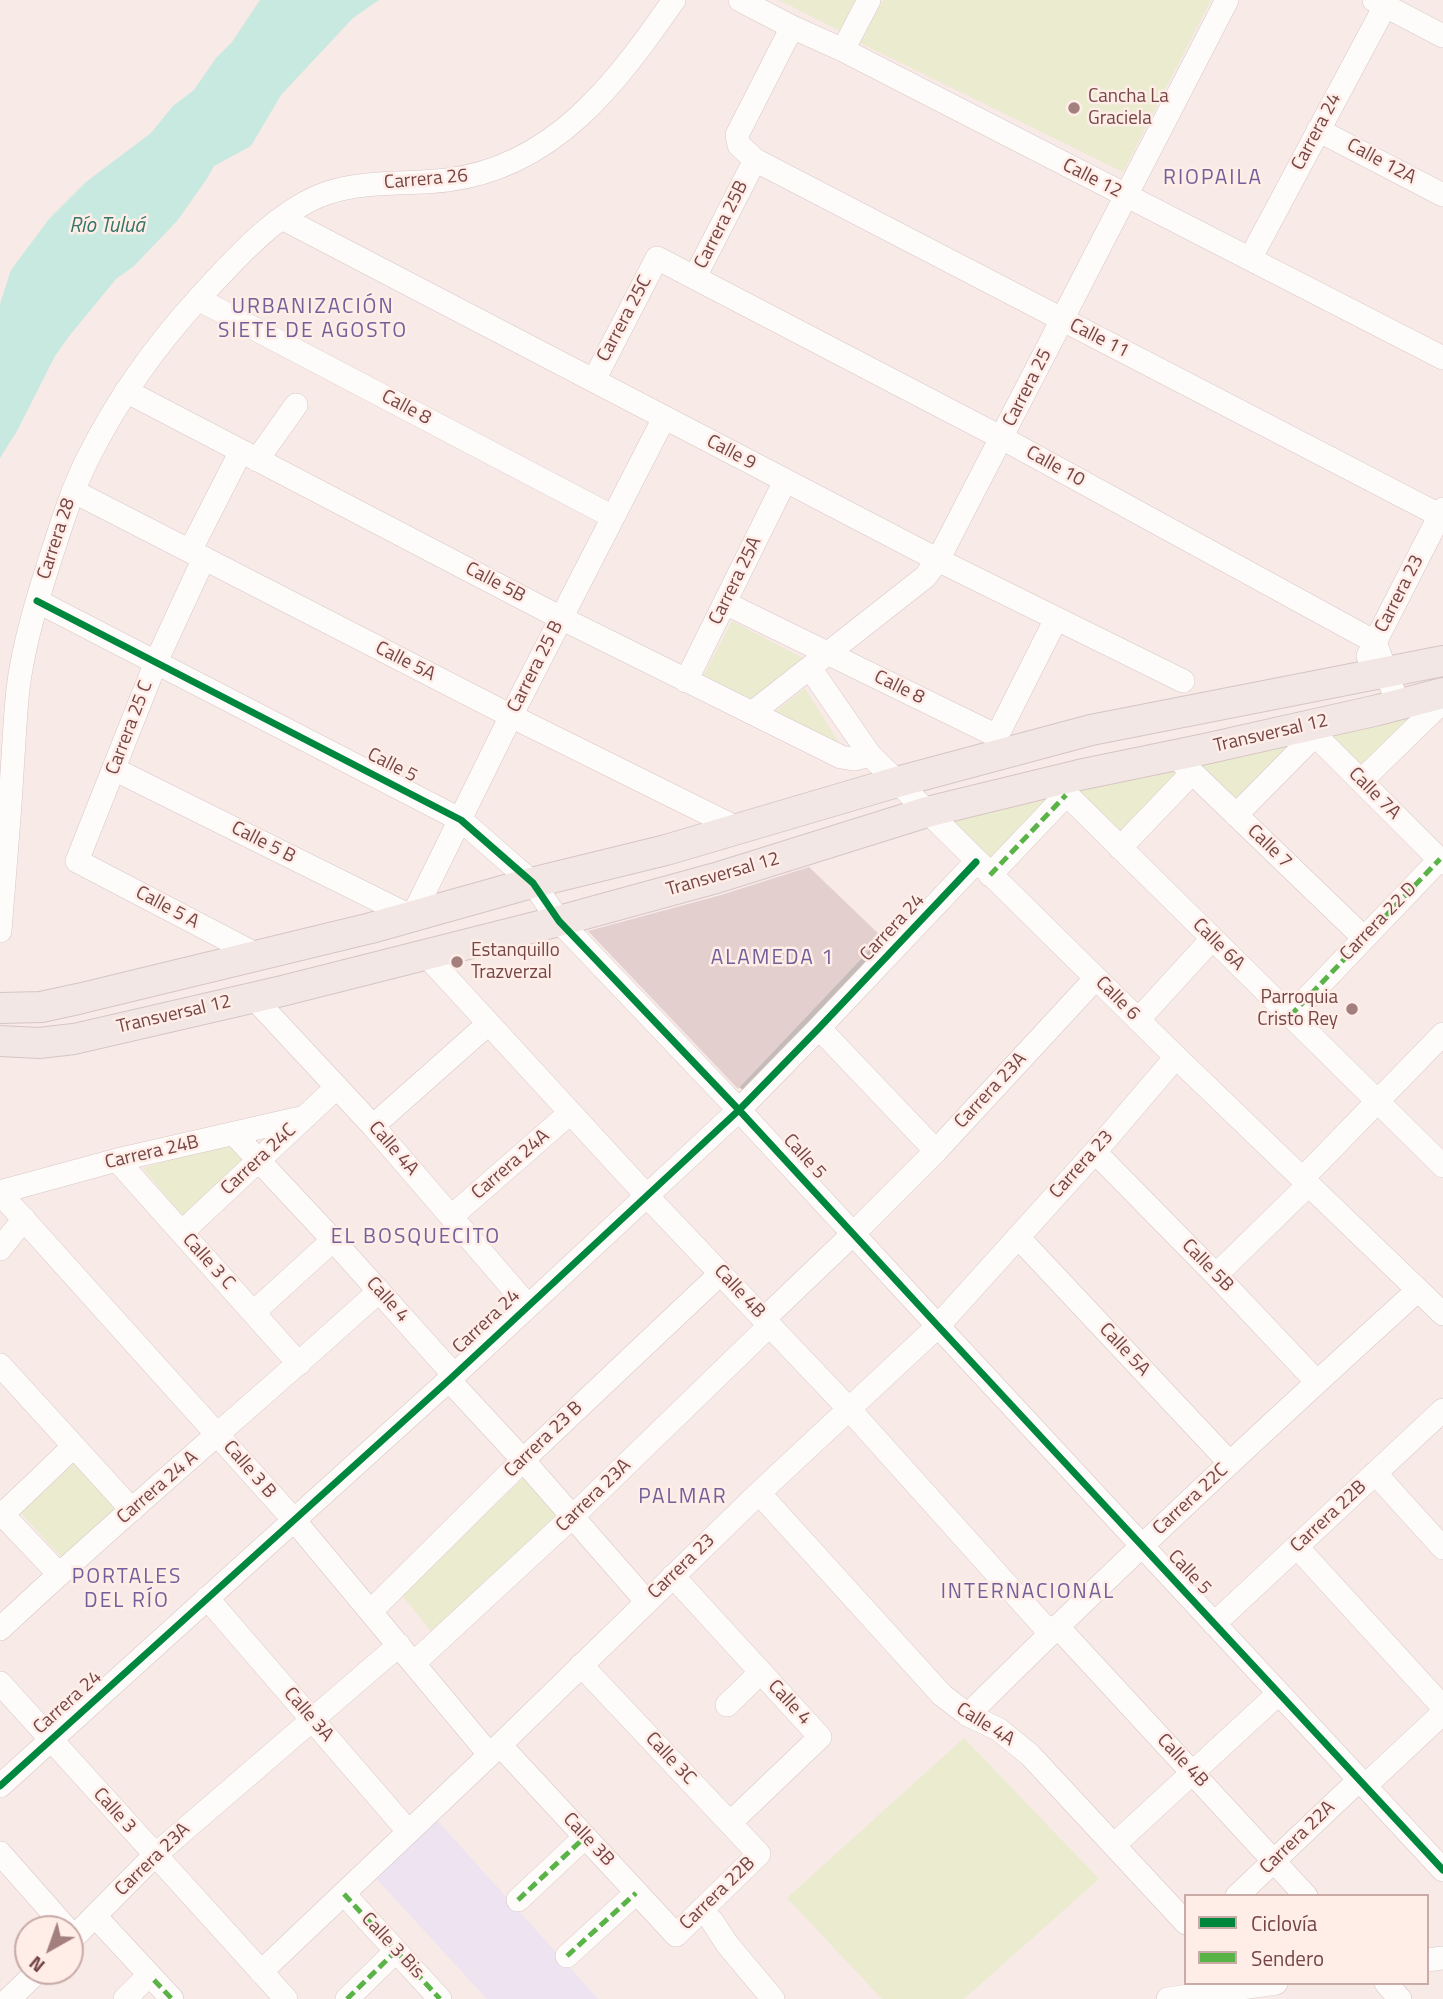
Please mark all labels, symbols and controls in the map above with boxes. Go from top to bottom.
place label: Cancha La Graciela [1088,86,1169,130]
street label: Carrera 24 [1287,90,1347,174]
marker: Cancha La Graciela [1066,100,1082,116]
street label: Calle 12A [1343,134,1419,190]
street label: Calle 12 [1058,154,1126,204]
street label: Carrera 26 [383,165,469,195]
district label: RIOPAILA [1164,166,1262,192]
street label: Carrera 25B [690,177,754,273]
water label: Río Tuluá [69,214,145,240]
street label: Carrera 25C [593,272,657,366]
district label: URBANIZACIÓN SIETE DE AGOSTO [220,295,406,345]
street label: Calle 11 [1065,314,1133,364]
street label: Carrera 25 [999,345,1057,431]
street label: Calle 8 [377,385,435,431]
street label: Calle 9 [702,430,760,476]
street label: Calle 10 [1022,442,1088,492]
street label: Carrera 28 [33,496,81,582]
street label: Carrera 25A [705,533,767,629]
street label: Carrera 23 [1371,551,1429,637]
street label: Calle 5B [461,558,529,608]
street label: Carrera 25 B [503,617,569,717]
street label: Calle 5A [371,637,439,687]
street label: Calle 8 [870,666,928,710]
street label: Carrera 25 C [102,678,158,778]
street label: Transversal 12 [1212,710,1330,758]
street label: Calle 5 [363,744,421,788]
street label: Calle 7A [1343,763,1405,825]
street label: Calle 5 B [227,817,299,869]
street label: Calle 7 [1242,820,1296,874]
street label: Transversal 12 [664,848,782,902]
street label: Carrera 22 D [1336,878,1422,966]
street label: Calle 5 A [131,882,203,934]
street label: Carrera 24 [856,890,930,966]
street label: Calle 6A [1187,914,1249,976]
place label: Estanquillo Trazverzal [471,940,560,984]
district label: ALAMEDA 1 [712,946,834,972]
marker: Estanquillo Trazverzal [449,954,465,970]
street label: Calle 6 [1090,972,1144,1026]
place label: Parroquia Cristo Rey [1257,987,1338,1031]
street label: Transversal 12 [115,991,233,1039]
marker: Parroquia Cristo Rey [1344,1001,1360,1017]
street label: Carrera 23A [950,1048,1032,1134]
street label: Calle 4A [363,1117,423,1181]
street label: Carrera 24C [217,1120,301,1200]
street label: Carrera 24A [468,1125,554,1205]
street label: Carrera 23 [1045,1126,1119,1204]
street label: Calle 5 [778,1130,830,1184]
street label: Carrera 24B [103,1131,201,1175]
district label: EL BOSQUECITO [332,1225,500,1251]
street label: Calle 3 C [177,1229,239,1295]
street label: Calle 5B [1176,1235,1238,1297]
street label: Calle 4B [709,1261,769,1323]
street label: Calle 4 [361,1273,413,1327]
street label: Carrera 24 [449,1285,525,1359]
street label: Calle 5A [1094,1319,1154,1381]
street label: Carrera 23 B [500,1397,588,1483]
street label: Calle 3 B [218,1437,280,1503]
street label: Carrera 24 A [113,1447,203,1529]
street label: Carrera 23A [552,1455,636,1537]
street label: Carrera 22C [1149,1460,1233,1540]
street label: Carrera 22B [1286,1476,1372,1558]
district label: PALMAR [639,1485,727,1511]
street label: Carrera 23 [644,1530,720,1604]
street label: Calle 5 [1163,1546,1215,1600]
district label: PORTALES DEL RÍO [73,1565,181,1615]
district label: INTERNACIONAL [942,1580,1114,1606]
street label: Carrera 24 [29,1666,107,1740]
street label: Calle 4 [763,1676,815,1730]
street label: Calle 3A [278,1683,338,1747]
street label: Calle 4A [952,1698,1018,1752]
street label: Calle 3C [640,1728,700,1790]
street label: Calle 4B [1152,1730,1212,1792]
street label: Calle 3 [88,1784,140,1838]
street label: Carrera 22A [1256,1797,1340,1879]
street label: Calle 3B [558,1809,618,1871]
street label: Carrera 23A [111,1819,195,1901]
street label: Carrera 22B [676,1853,760,1935]
legend [1184,1894,1429,1985]
text: Ciclovía [1251,1907,1317,1939]
street label: Calle 3 Bis [356,1908,428,1984]
north arrow [14,1915,84,1985]
text: Sendero [1251,1942,1324,1974]
text: N [22,1950,51,1980]

